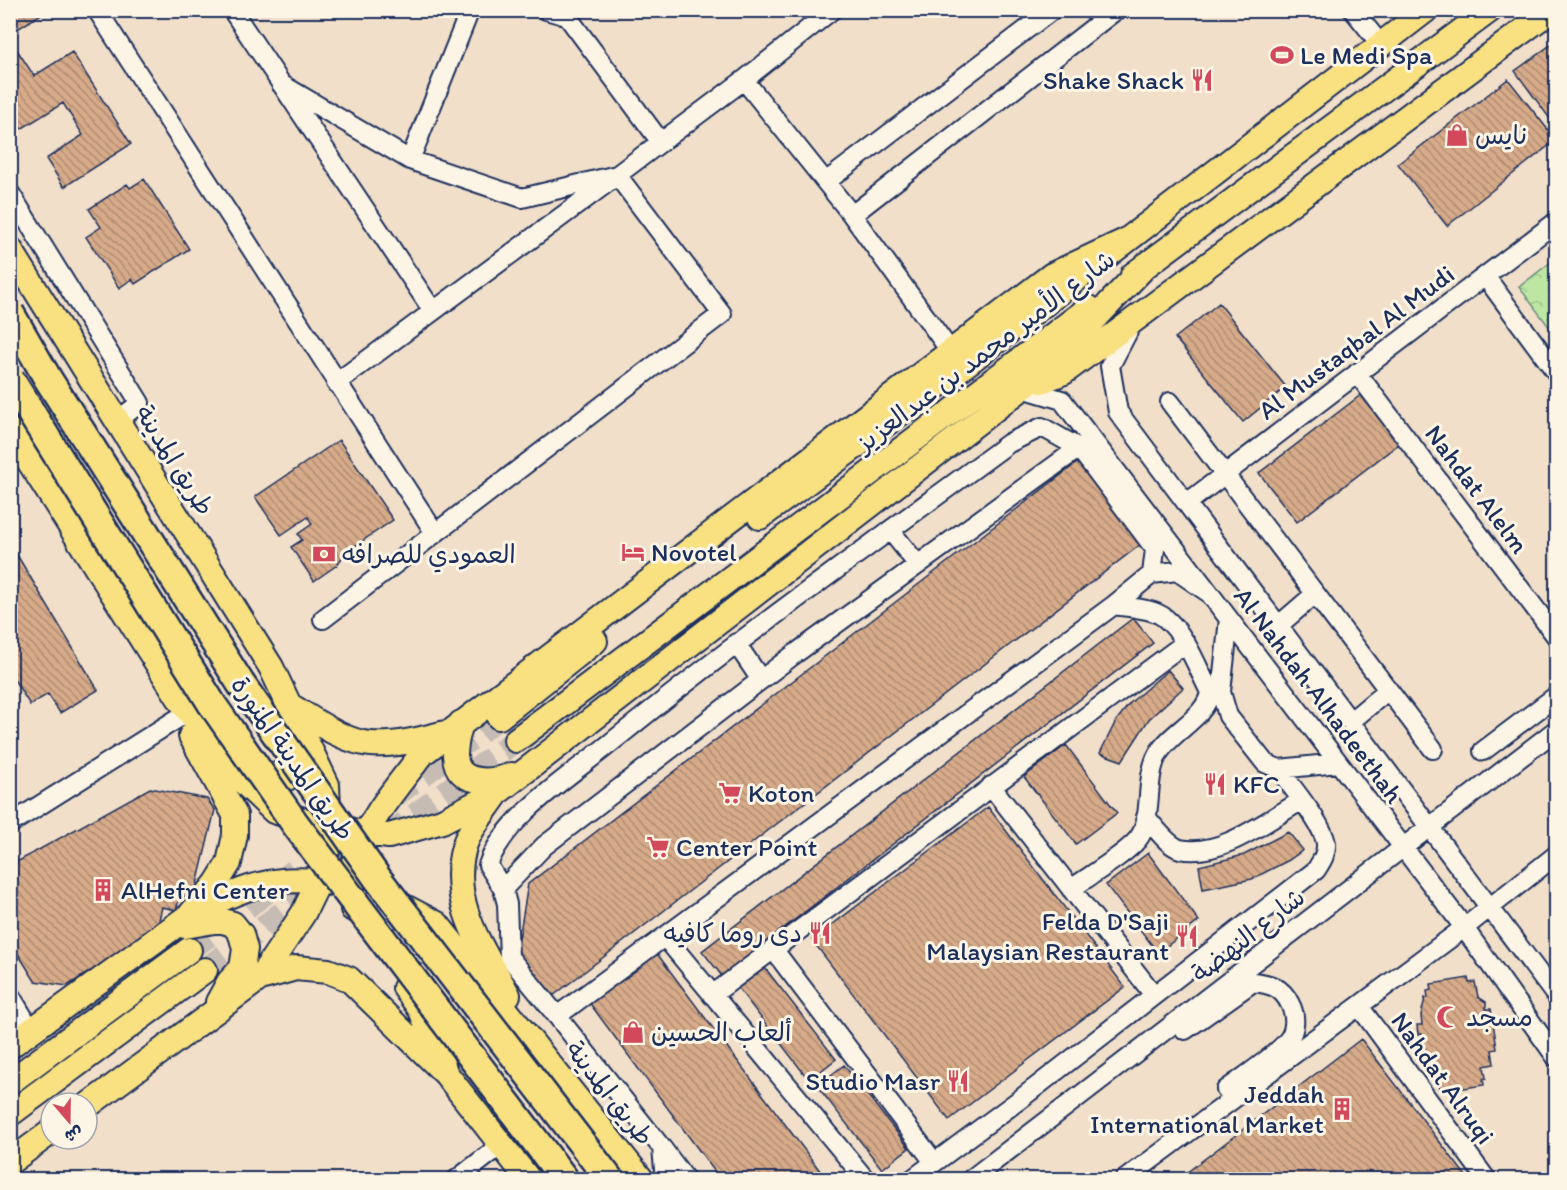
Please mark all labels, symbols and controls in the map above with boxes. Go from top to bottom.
place label: Le Medi Spa [1300,39,1433,71]
sports icon: Le Medi Spa [1269,42,1295,68]
place label: Shake Shack [1043,64,1184,96]
restaurant icon: Shake Shack [1189,67,1215,93]
place label: نايس [1475,119,1527,151]
shop icon: نايس [1444,122,1470,148]
street label: شارع الأمير محمد بن عبدالعزيز [846,241,1122,462]
street label: Al Mustaqbal Al Mudi [1252,258,1460,426]
street label: طريق المدينة [128,399,222,521]
street label: Nahdat Alelm [1418,418,1536,560]
place label: Novotel [651,536,737,568]
place label: العمودي للصرافه [342,538,516,573]
hotel icon: Novotel [620,539,646,565]
bank icon: العمودي للصرافه [311,541,337,567]
street label: Al Nahdah Alhadeethah [1227,581,1411,809]
street label: طريق المدينة المنورة [224,670,362,847]
place label: KFC [1233,768,1280,800]
restaurant icon: KFC [1202,771,1228,797]
place label: Koton [748,777,815,809]
supermarket icon: Koton [717,780,743,806]
place label: Center Point [676,831,817,863]
supermarket icon: Center Point [645,834,671,860]
place label: AlHefni Center [121,874,290,906]
building icon: AlHefni Center [90,877,116,903]
street label: شارع النهضة [1185,881,1312,991]
place label: Felda D'Saji Malaysian Restaurant [926,905,1169,967]
place label: دى روما كافيه [663,917,802,949]
restaurant icon: دى روما كافيه [807,920,833,946]
restaurant icon: Felda D'Saji Malaysian Restaurant [1174,923,1200,949]
place label: مسجد [1466,1001,1533,1033]
mosque icon: مسجد [1435,1004,1461,1030]
street label: Nahdat Alruqi [1384,1006,1502,1150]
place label: ألعاب الحسين [651,1016,792,1048]
shop icon: ألعاب الحسين [620,1019,646,1045]
street label: طريق المدينة [559,1034,661,1152]
place label: Studio Masr [806,1065,941,1097]
restaurant icon: Studio Masr [945,1068,971,1094]
place label: Jeddah International Market [1090,1078,1324,1140]
north arrow [39,1091,99,1151]
building icon: Jeddah International Market [1329,1096,1355,1122]
text: ش [62,1123,85,1147]

